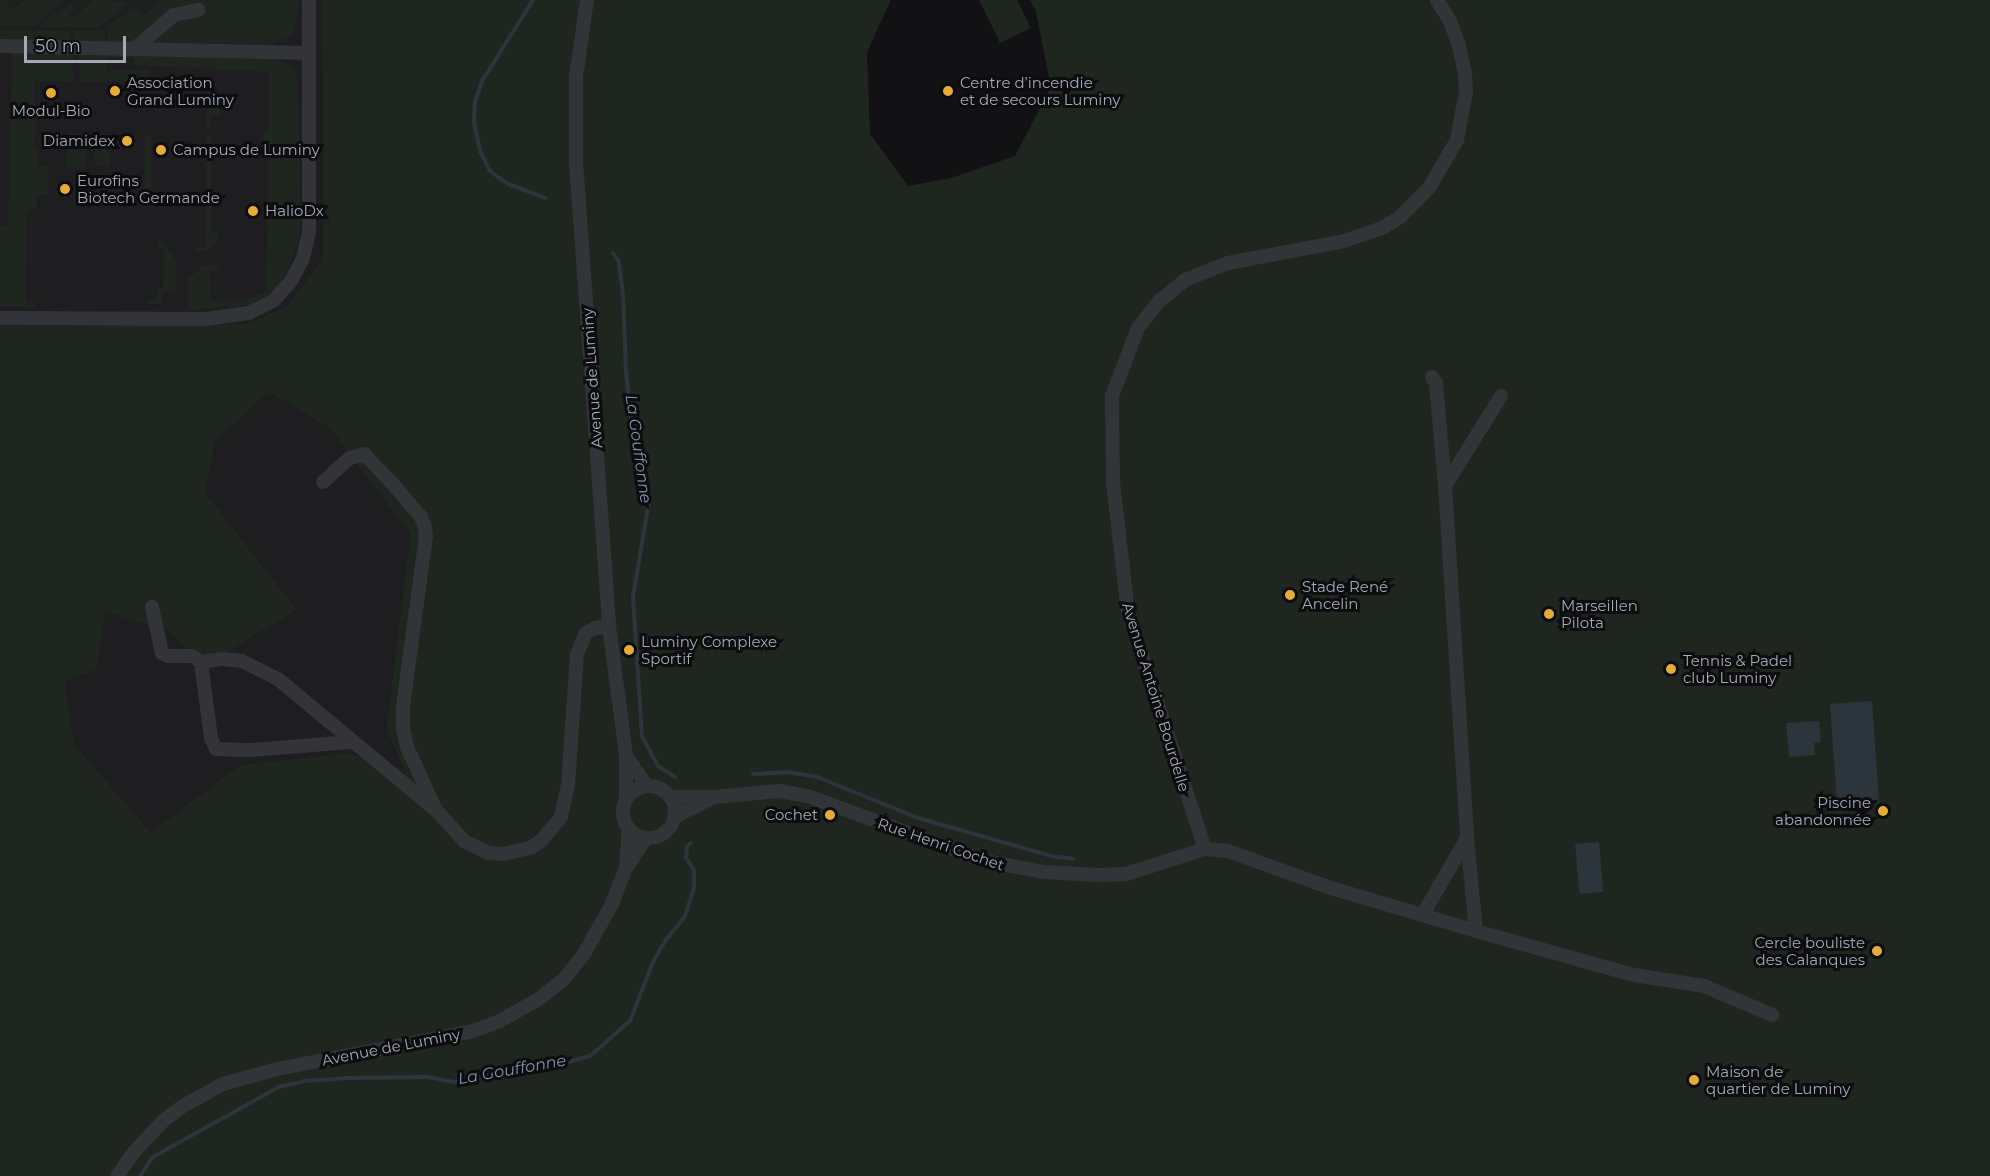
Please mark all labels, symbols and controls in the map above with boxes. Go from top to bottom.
scale bar [27,24,129,62]
text: 50 m [35,35,81,57]
place label: Association Grand Luminy [127,73,234,108]
place label: Centre d’incendie et de secours Luminy [960,73,1120,108]
marker: Association Grand Luminy [108,84,122,98]
marker: Centre d’incendie et de secours Luminy [941,84,955,98]
marker: Modul-Bio [44,86,58,100]
place label: Modul-Bio [12,102,90,120]
place label: Diamidex [43,132,115,150]
marker: Diamidex [120,134,134,148]
place label: Campus de Luminy [173,141,320,159]
marker: Campus de Luminy [154,143,168,157]
place label: Eurofins Biotech Germande [77,171,220,206]
marker: Eurofins Biotech Germande [58,182,72,196]
place label: HalioDx [265,202,324,220]
marker: HalioDx [246,204,260,218]
street label: Avenue de Luminy [578,307,606,449]
water label: La Gouffonne [621,393,655,505]
place label: Stade René Ancelin [1302,577,1388,612]
marker: Stade René Ancelin [1283,588,1297,602]
place label: Marseillen Pilota [1561,596,1638,631]
street label: Avenue Antoine Bourdelle [1119,600,1193,794]
marker: Marseillen Pilota [1542,607,1556,621]
place label: Luminy Complexe Sportif [641,632,777,667]
marker: Luminy Complexe Sportif [622,643,636,657]
place label: Tennis & Padel club Luminy [1683,651,1792,686]
marker: Tennis & Padel club Luminy [1664,662,1678,676]
place label: Piscine abandonnée [1775,793,1871,828]
marker: Piscine abandonnée [1876,804,1890,818]
place label: Cochet [765,806,818,824]
marker: Cochet [823,808,837,822]
street label: Rue Henri Cochet [875,814,1007,874]
place label: Cercle bouliste des Calanques [1755,933,1865,968]
marker: Cercle bouliste des Calanques [1870,944,1884,958]
street label: Avenue de Luminy [320,1025,462,1069]
water label: La Gouffonne [456,1051,568,1089]
place label: Maison de quartier de Luminy [1706,1062,1850,1097]
marker: Maison de quartier de Luminy [1687,1073,1701,1087]

